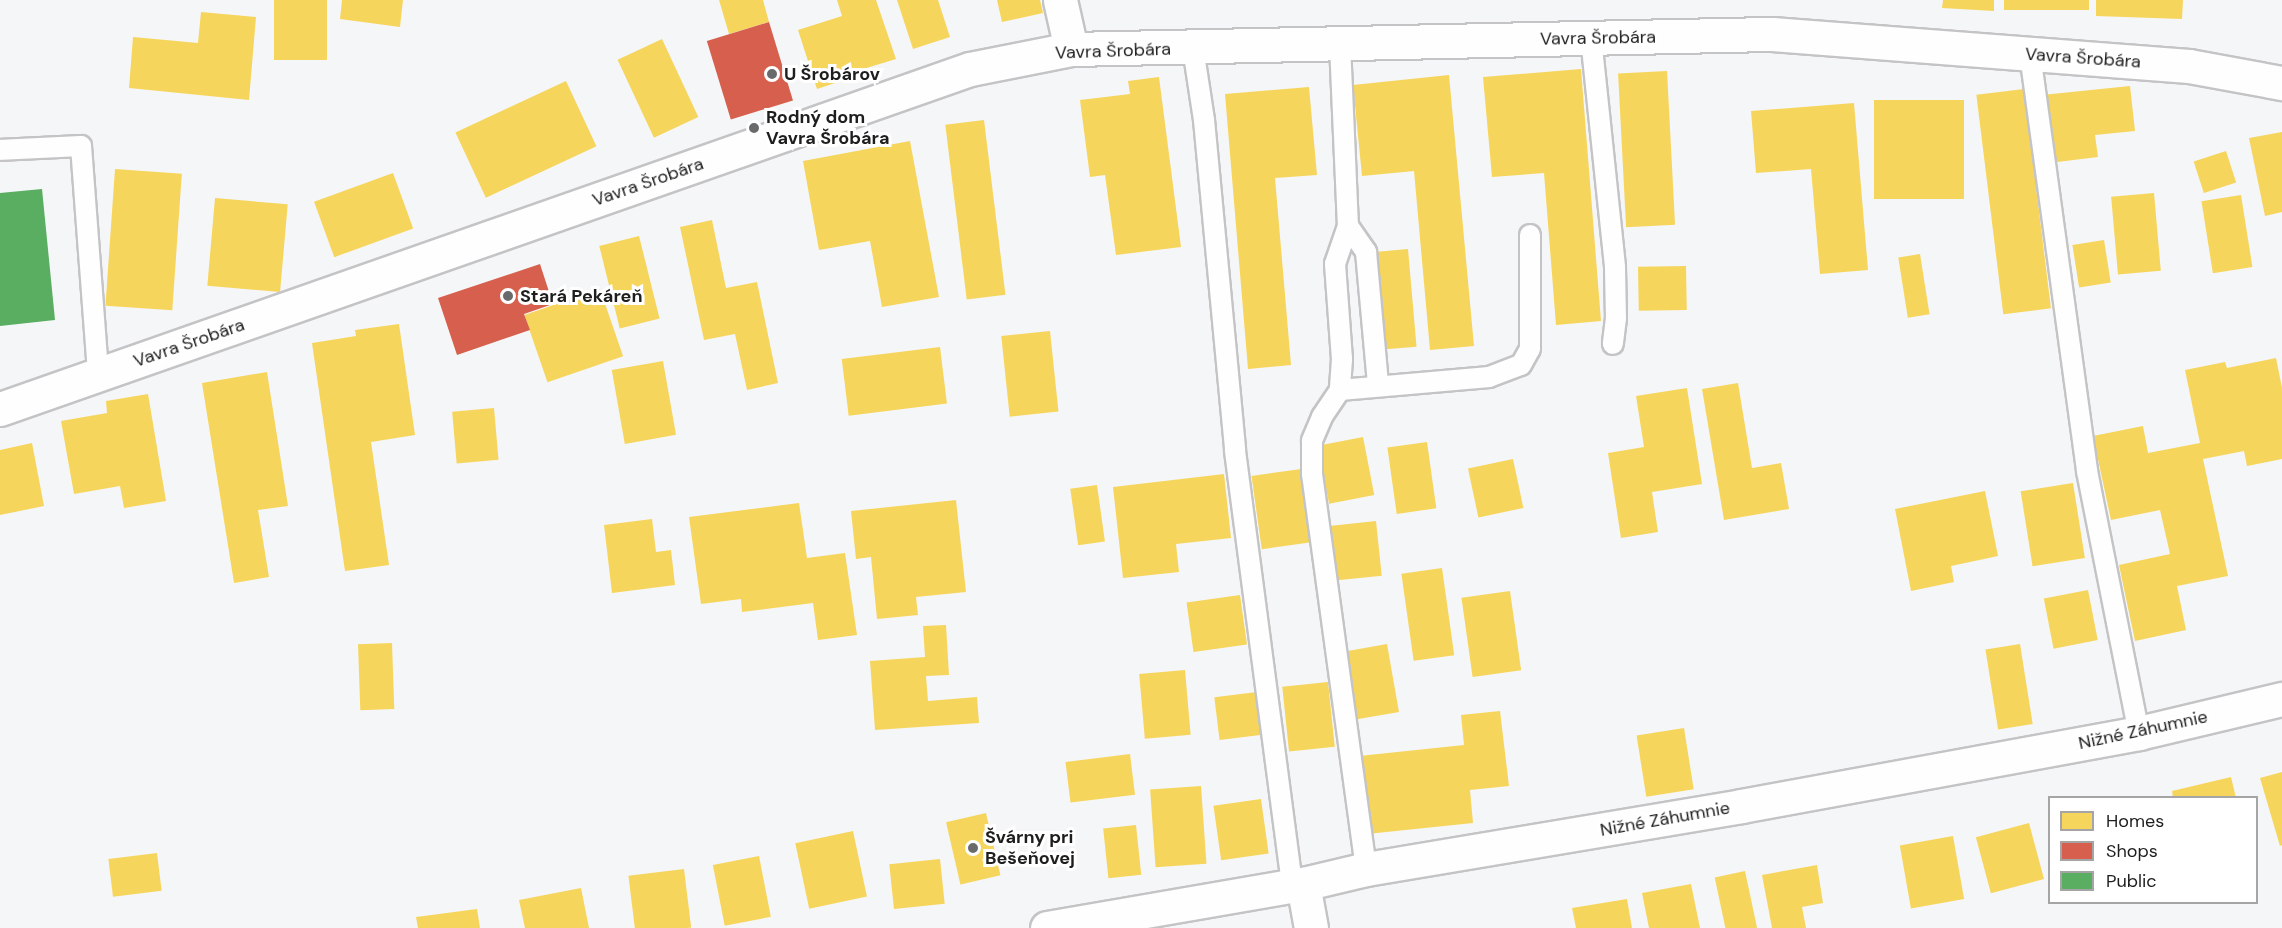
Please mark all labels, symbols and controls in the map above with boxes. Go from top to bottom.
street label: Vavra Šrobára [1540,26,1656,50]
street label: Vavra Šrobára [1055,38,1171,64]
street label: Vavra Šrobára [2024,43,2142,73]
place label: U Šrobárov [784,63,880,85]
marker: U Šrobárov [765,67,779,81]
place label: Rodný dom Vavra Šrobára [766,107,889,150]
marker: Rodný dom Vavra Šrobára [747,121,761,135]
street label: Vavra Šrobára [590,153,706,211]
place label: Stará Pekáreň [520,285,643,307]
marker: Stará Pekáreň [501,289,515,303]
street label: Vavra Šrobára [131,314,247,372]
street label: Nižné Záhumnie [2076,706,2210,754]
legend [2048,796,2258,904]
street label: Nižné Záhumnie [1598,797,1732,841]
text: Homes [2106,809,2164,833]
place label: Švárny pri Bešeňovej [985,827,1075,870]
text: Shops [2106,839,2158,863]
marker: Švárny pri Bešeňovej [966,841,980,855]
text: Public [2106,869,2157,893]

